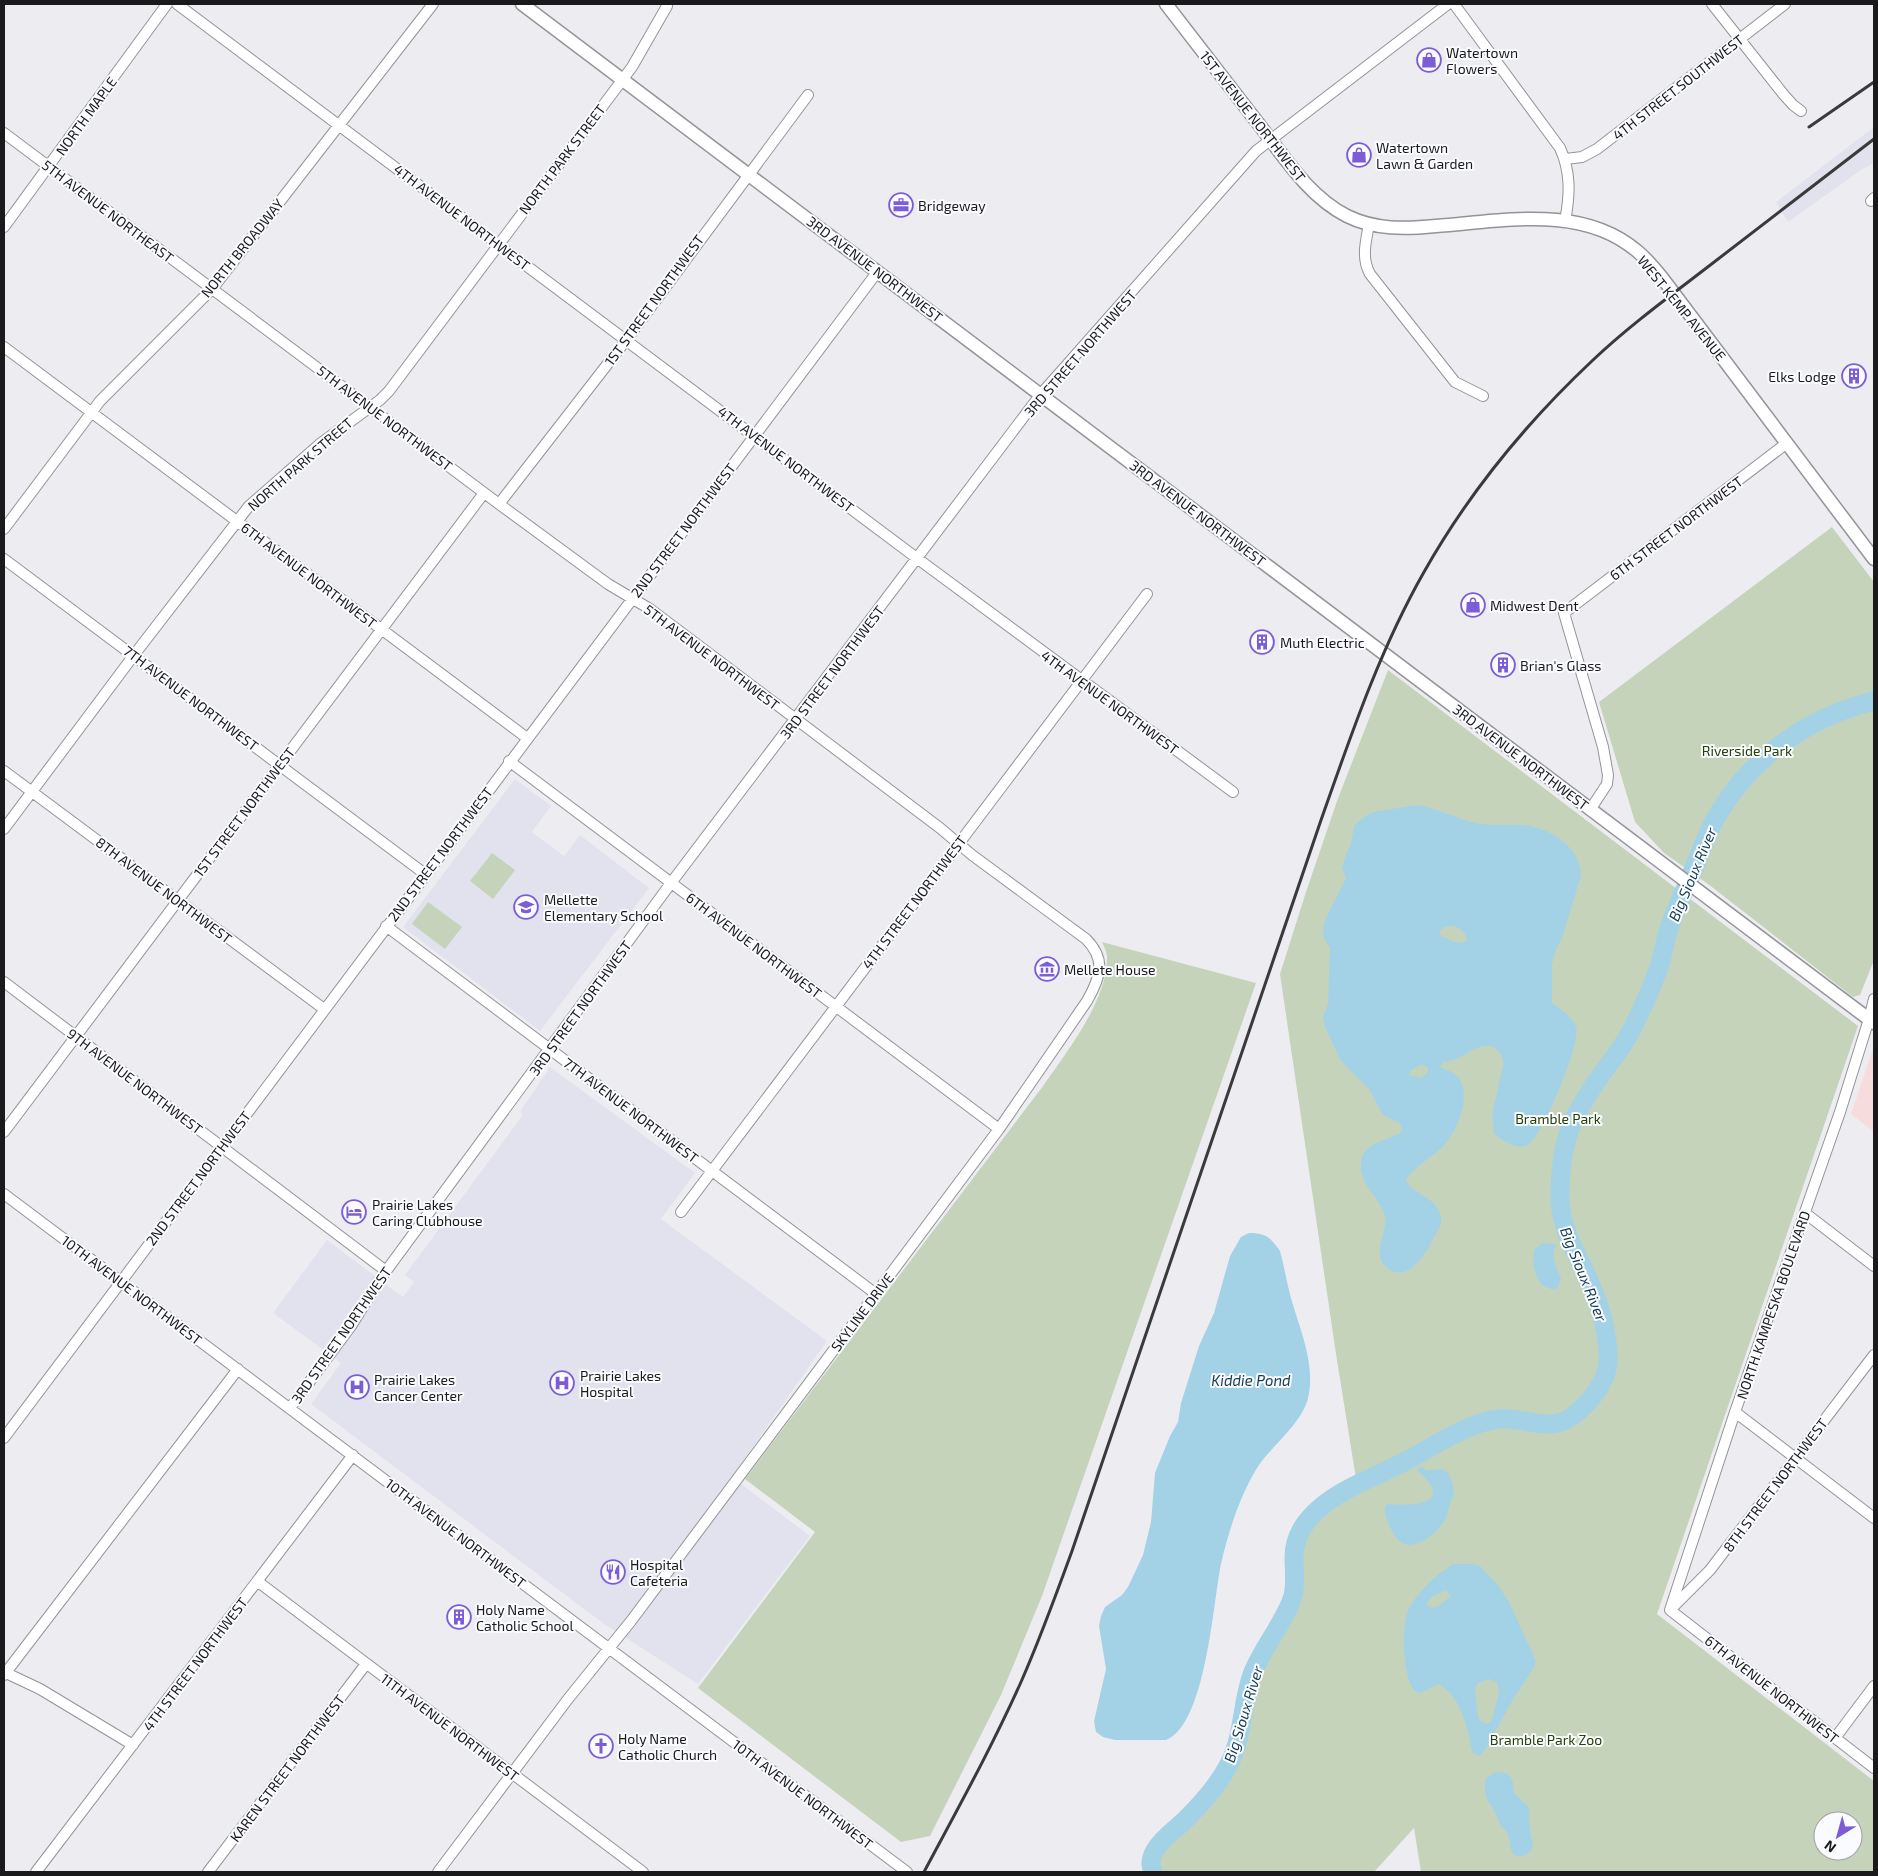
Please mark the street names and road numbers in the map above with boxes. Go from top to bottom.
street label: 4TH STREET SOUTHWEST [1609,31,1747,143]
street label: 1ST AVENUE NORTHWEST [1197,47,1309,185]
street label: NORTH MAPLE [52,73,120,158]
street label: NORTH PARK STREET [515,101,609,217]
street label: 5TH AVENUE NORTHEAST [39,156,177,266]
street label: 4TH AVENUE NORTHWEST [391,160,533,274]
street label: NORTH BROADWAY [197,195,287,301]
street label: 3RD AVENUE NORTHWEST [804,212,946,326]
street label: 1ST STREET NORTHWEST [601,231,707,369]
street label: WEST KEMP AVENUE [1634,252,1730,364]
street label: 3RD STREET NORTHWEST [1020,286,1140,420]
street label: 5TH AVENUE NORTHWEST [314,362,456,474]
street label: 4TH AVENUE NORTHWEST [715,402,857,516]
street label: NORTH PARK STREET [244,414,356,514]
street label: 3RD AVENUE NORTHWEST [1127,456,1269,570]
street label: 2ND STREET NORTHWEST [627,460,739,600]
street label: 6TH STREET NORTHWEST [1606,472,1746,584]
street label: 6TH AVENUE NORTHWEST [238,518,380,632]
street label: 5TH AVENUE NORTHWEST [641,601,783,713]
street label: 3RD STREET NORTHWEST [776,602,888,742]
street label: 7TH AVENUE NORTHWEST [120,642,262,754]
street label: 4TH AVENUE NORTHWEST [1038,646,1182,758]
street label: 3RD AVENUE NORTHWEST [1450,700,1592,814]
street label: 1ST STREET NORTHWEST [190,744,298,880]
street label: 2ND STREET NORTHWEST [384,784,496,924]
street label: 4TH STREET NORTHWEST [858,832,970,972]
street label: 8TH AVENUE NORTHWEST [93,833,235,947]
street label: 6TH AVENUE NORTHWEST [683,888,825,1002]
street label: 3RD STREET NORTHWEST [525,937,635,1079]
street label: 9TH AVENUE NORTHWEST [64,1024,206,1138]
street label: 7TH AVENUE NORTHWEST [560,1054,702,1166]
street label: 2ND STREET NORTHWEST [142,1108,254,1248]
street label: NORTH KAMPESKA BOULEVARD [1733,1208,1813,1402]
street label: 10TH AVENUE NORTHWEST [58,1232,206,1348]
street label: 3RD STREET NORTHWEST [287,1264,395,1406]
street label: SKYLINE DRIVE [827,1269,897,1355]
street label: 8TH STREET NORTHWEST [1719,1415,1831,1555]
street label: 10TH AVENUE NORTHWEST [382,1475,530,1591]
street label: 4TH STREET NORTHWEST [139,1594,251,1734]
street label: 6TH AVENUE NORTHWEST [1702,1631,1842,1747]
street label: 11TH AVENUE NORTHWEST [378,1670,522,1784]
street label: KAREN STREET NORTHWEST [226,1691,348,1845]
street label: 10TH AVENUE NORTHWEST [729,1736,877,1852]

